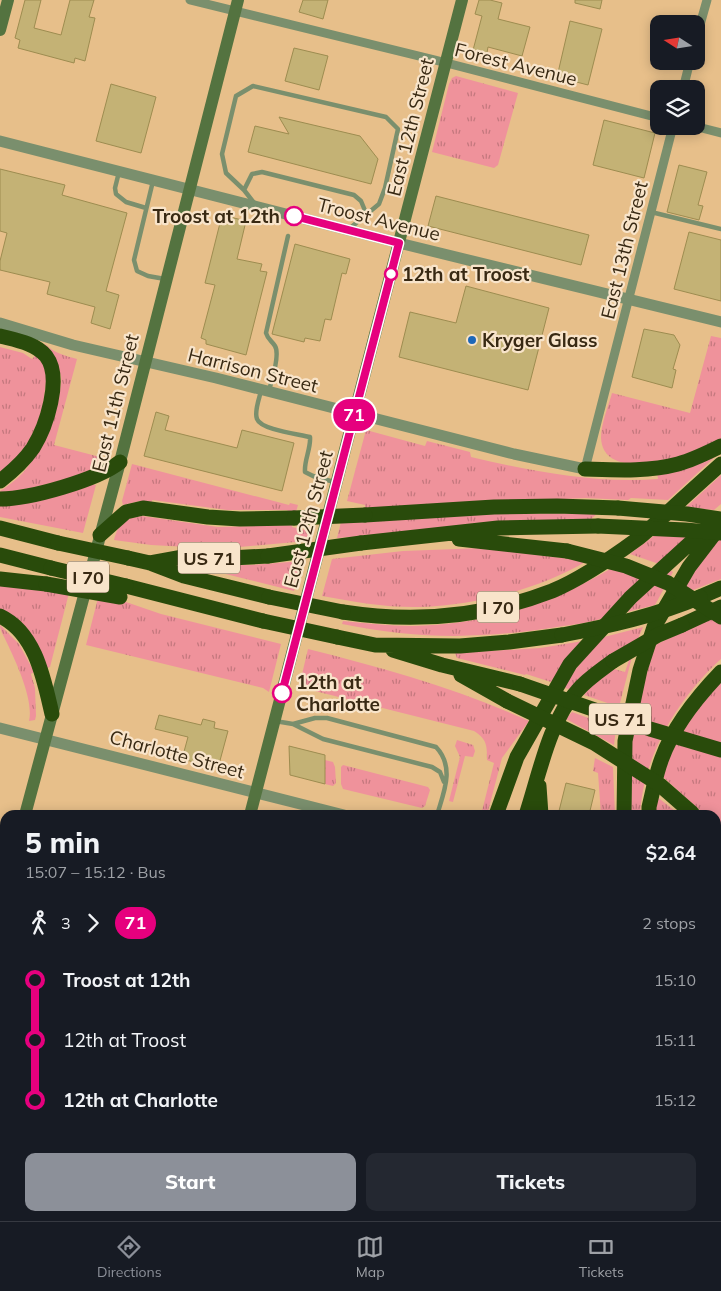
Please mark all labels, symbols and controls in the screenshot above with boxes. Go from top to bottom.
north arrow [650,15,705,70]
map controls [650,15,705,135]
street label: Forest Avenue [452,37,580,91]
street label: East 12th Street [381,55,439,199]
button: layers [650,80,705,135]
street label: East 13th Street [595,178,653,322]
street label: Troost Avenue [315,192,443,246]
place label: Troost at 12th [152,204,280,228]
marker: Troost at 12th [284,206,304,226]
place label: 12th at Troost [402,262,530,286]
marker: 12th at Troost [384,267,398,281]
place label: Kryger Glass [482,328,598,352]
street label: East 11th Street [86,331,144,475]
marker: Kryger Glass [466,334,478,346]
street label: Harrison Street [185,342,321,398]
line badge: 71 [332,399,376,431]
text: 71 [343,403,365,426]
street label: East 12th Street [278,447,338,590]
road number: US 71 [178,542,240,574]
road number: I 70 [67,562,109,592]
road number: I 70 [477,592,519,622]
place label: 12th at Charlotte [296,670,380,716]
marker: 12th at Charlotte [272,683,292,703]
road number: US 71 [589,704,651,734]
street label: Charlotte Street [107,724,247,784]
text: 5 min [25,825,100,860]
text: $2.64 [646,841,696,865]
text: 15:07 – 15:12 · Bus [25,862,166,882]
icon: walk [25,909,53,937]
icon: forward [79,909,107,937]
text: 71 [125,911,146,934]
text: 3 [61,913,71,933]
text: 2 stops [642,913,696,933]
text: Troost at 12th [63,968,191,992]
text: 15:10 [654,970,696,990]
text: 12th at Troost [63,1028,186,1052]
text: 15:11 [654,1030,696,1050]
text: 12th at Charlotte [63,1088,218,1112]
text: 15:12 [654,1090,696,1110]
button: Start [25,1153,356,1211]
button: Tickets [366,1153,696,1211]
tab: Directions [97,1233,162,1281]
tab: Map [356,1233,385,1281]
tab: Tickets [579,1233,624,1281]

